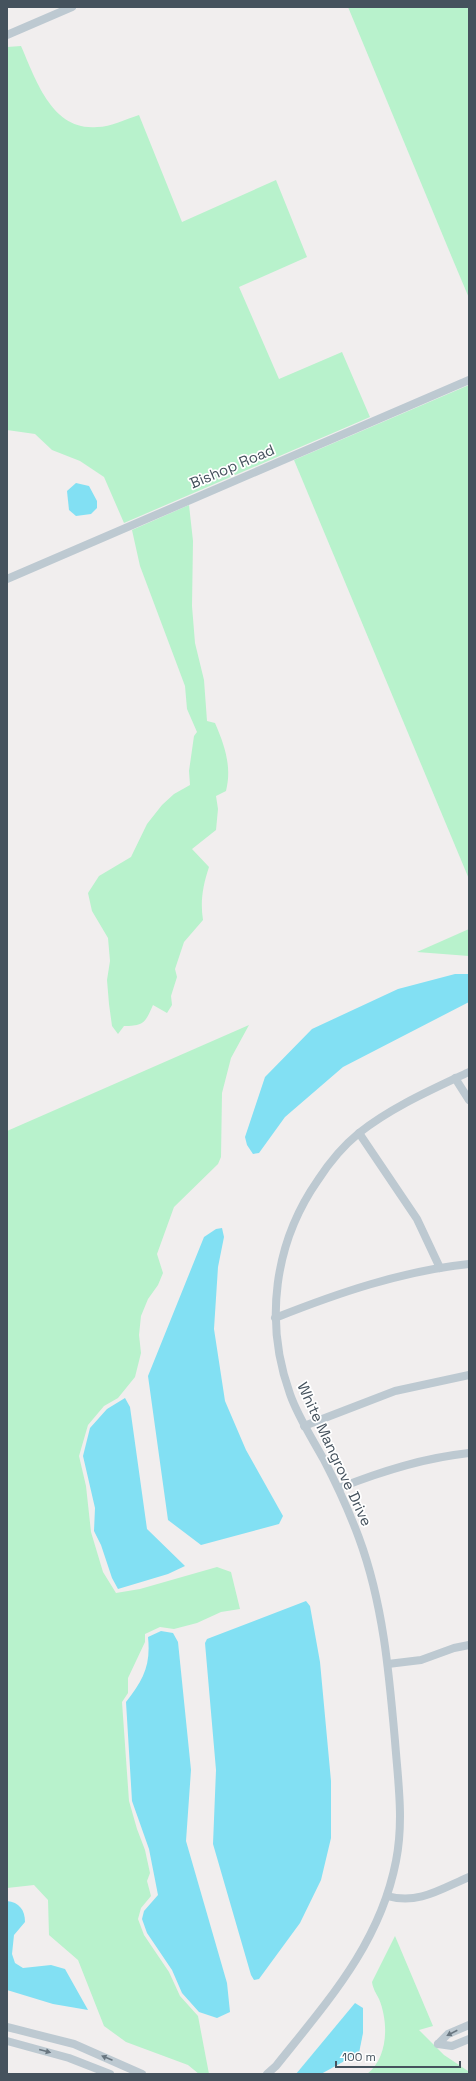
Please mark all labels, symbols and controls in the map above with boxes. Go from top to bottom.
street label: Bishop Road [187,440,277,492]
street label: White Mangrove Drive [293,1379,377,1529]
one-way arrow [446,2030,458,2036]
scale bar [336,2043,460,2069]
one-way arrow [39,2048,51,2054]
text: 100 m [342,2049,376,2065]
one-way arrow [101,2054,113,2061]

